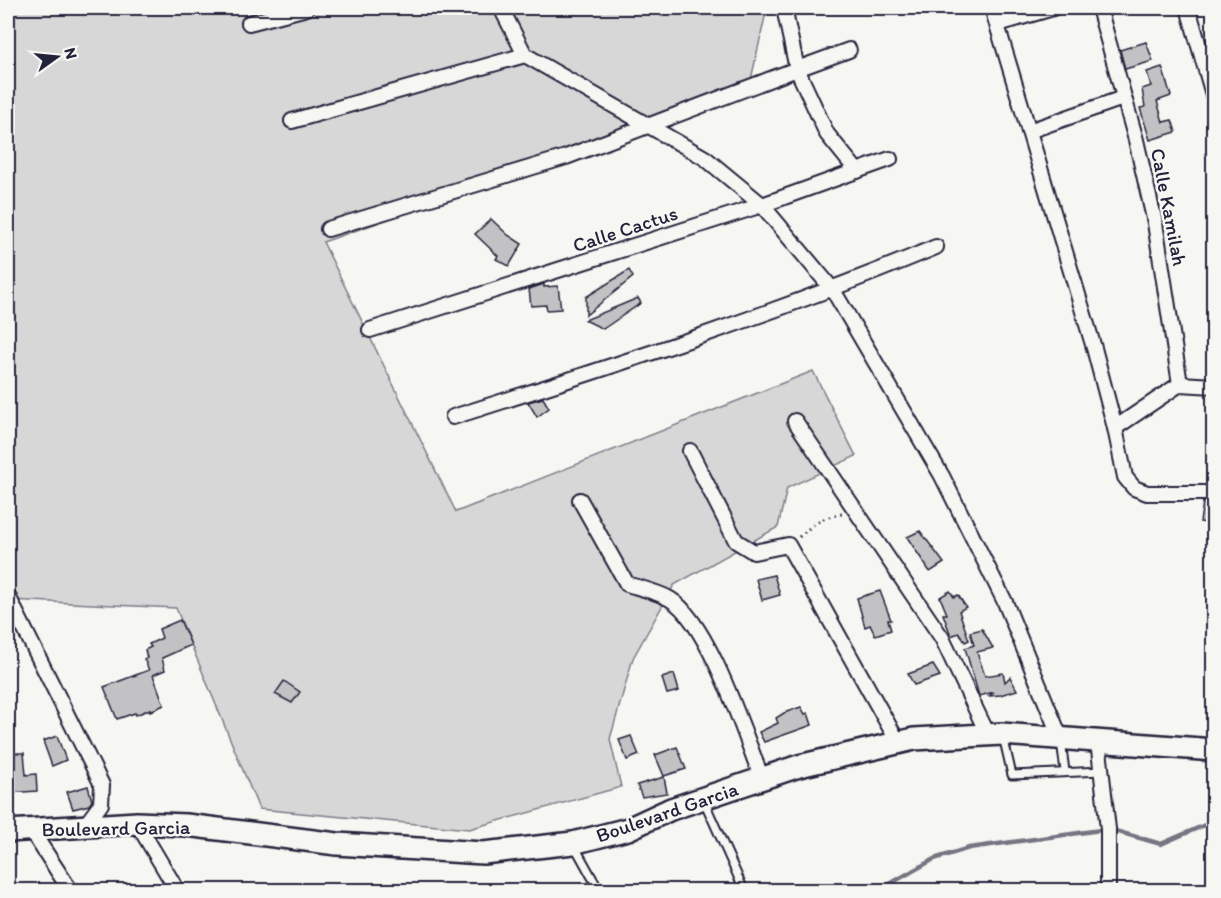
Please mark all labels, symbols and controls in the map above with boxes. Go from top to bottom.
north arrow [27,27,87,87]
text: N [60,46,82,61]
street label: Calle Kamilah [1146,146,1192,268]
street label: Calle Cactus [570,201,680,257]
street label: Boulevard Garcia [593,776,742,848]
street label: Boulevard Garcia [41,815,191,841]

